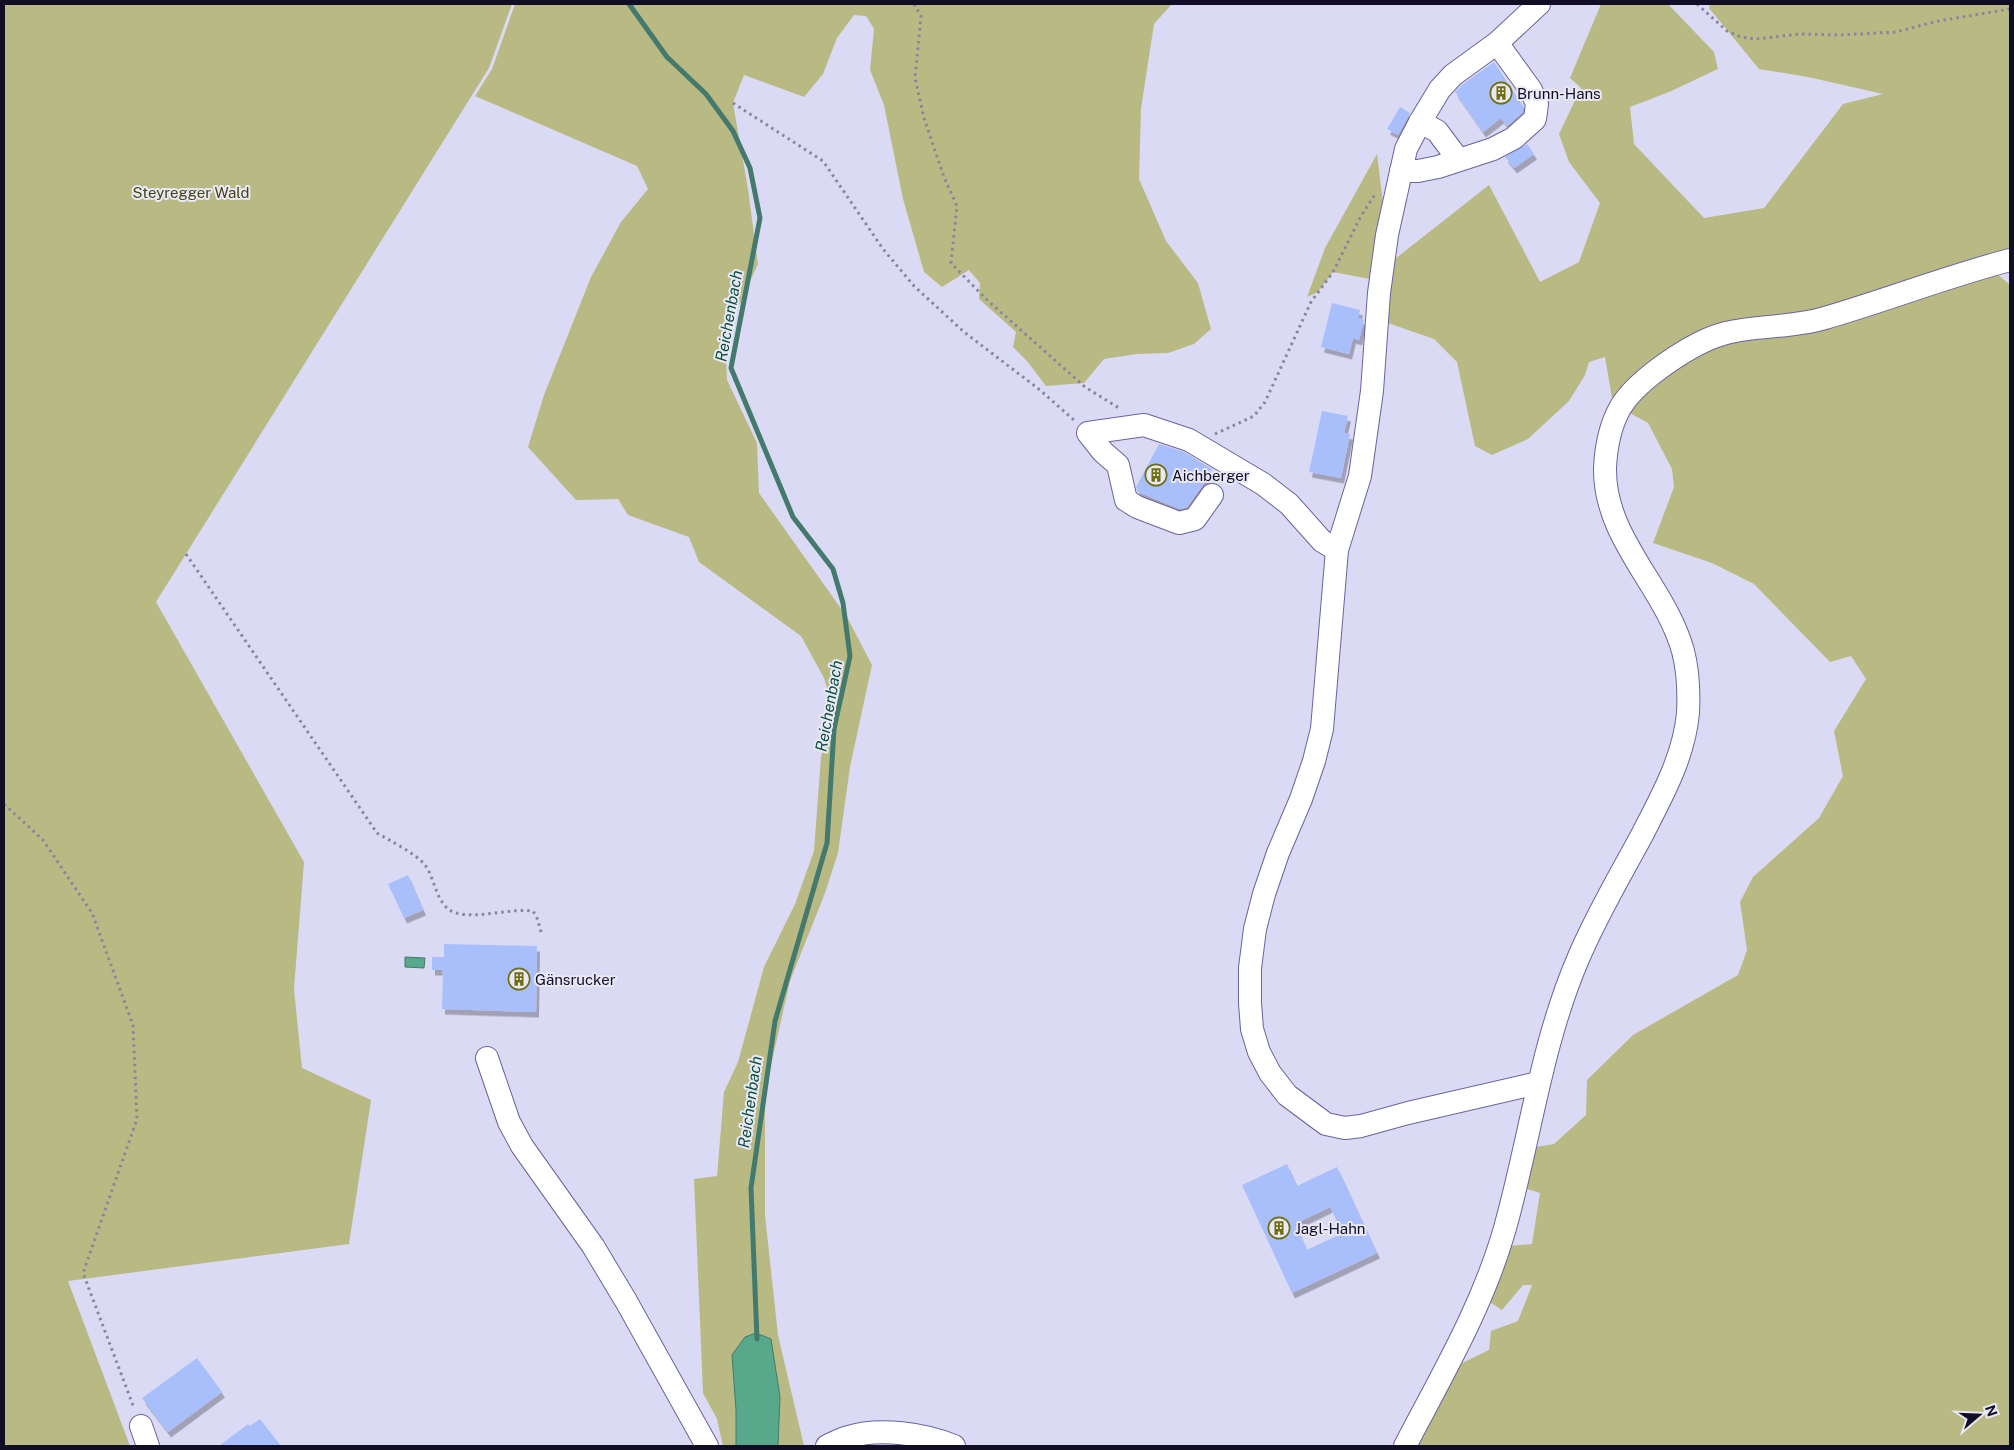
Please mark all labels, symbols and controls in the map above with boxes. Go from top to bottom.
building icon: Brunn-Hans [1489,81,1513,105]
place label: Brunn-Hans [1517,85,1601,102]
park label: Steyregger Wald [133,184,249,201]
water label: Reichenbach [712,269,746,363]
building icon: Aichberger [1144,463,1168,487]
place label: Aichberger [1172,467,1250,484]
water label: Reichenbach [812,659,846,753]
building icon: Gänsrucker [507,967,531,991]
place label: Gänsrucker [535,971,616,988]
water label: Reichenbach [734,1055,766,1149]
building icon: Jagl-Hahn [1267,1216,1291,1240]
place label: Jagl-Hahn [1295,1220,1365,1237]
north arrow [1954,1390,2004,1440]
text: N [1982,1403,2001,1419]

